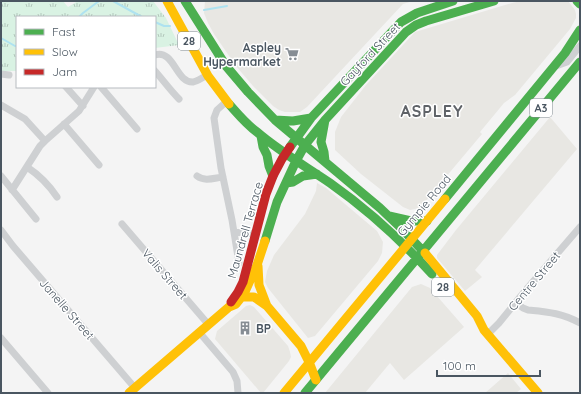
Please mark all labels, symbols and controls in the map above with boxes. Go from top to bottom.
legend [16,16,156,88]
street label: Gayford Street [337,19,403,89]
text: Fast [52,24,76,39]
road number: 28 [178,32,200,50]
place label: Aspley Hypermarket [203,40,281,69]
text: Slow [52,44,78,59]
supermarket icon: Aspley Hypermarket [284,46,300,62]
text: Jam [52,64,77,79]
road number: A3 [530,99,552,117]
district label: ASPLEY [400,101,464,121]
street label: Gympie Road [394,171,454,239]
street label: Maundrell Terrace [224,180,266,280]
street label: Valis Street [139,246,191,302]
street label: Centre Street [505,248,563,314]
street label: Janelle Street [36,275,98,343]
road number: 28 [432,278,454,296]
building icon: BP [237,320,253,336]
place label: BP [256,321,271,336]
scale bar [437,352,540,378]
text: 100 m [443,358,476,373]

